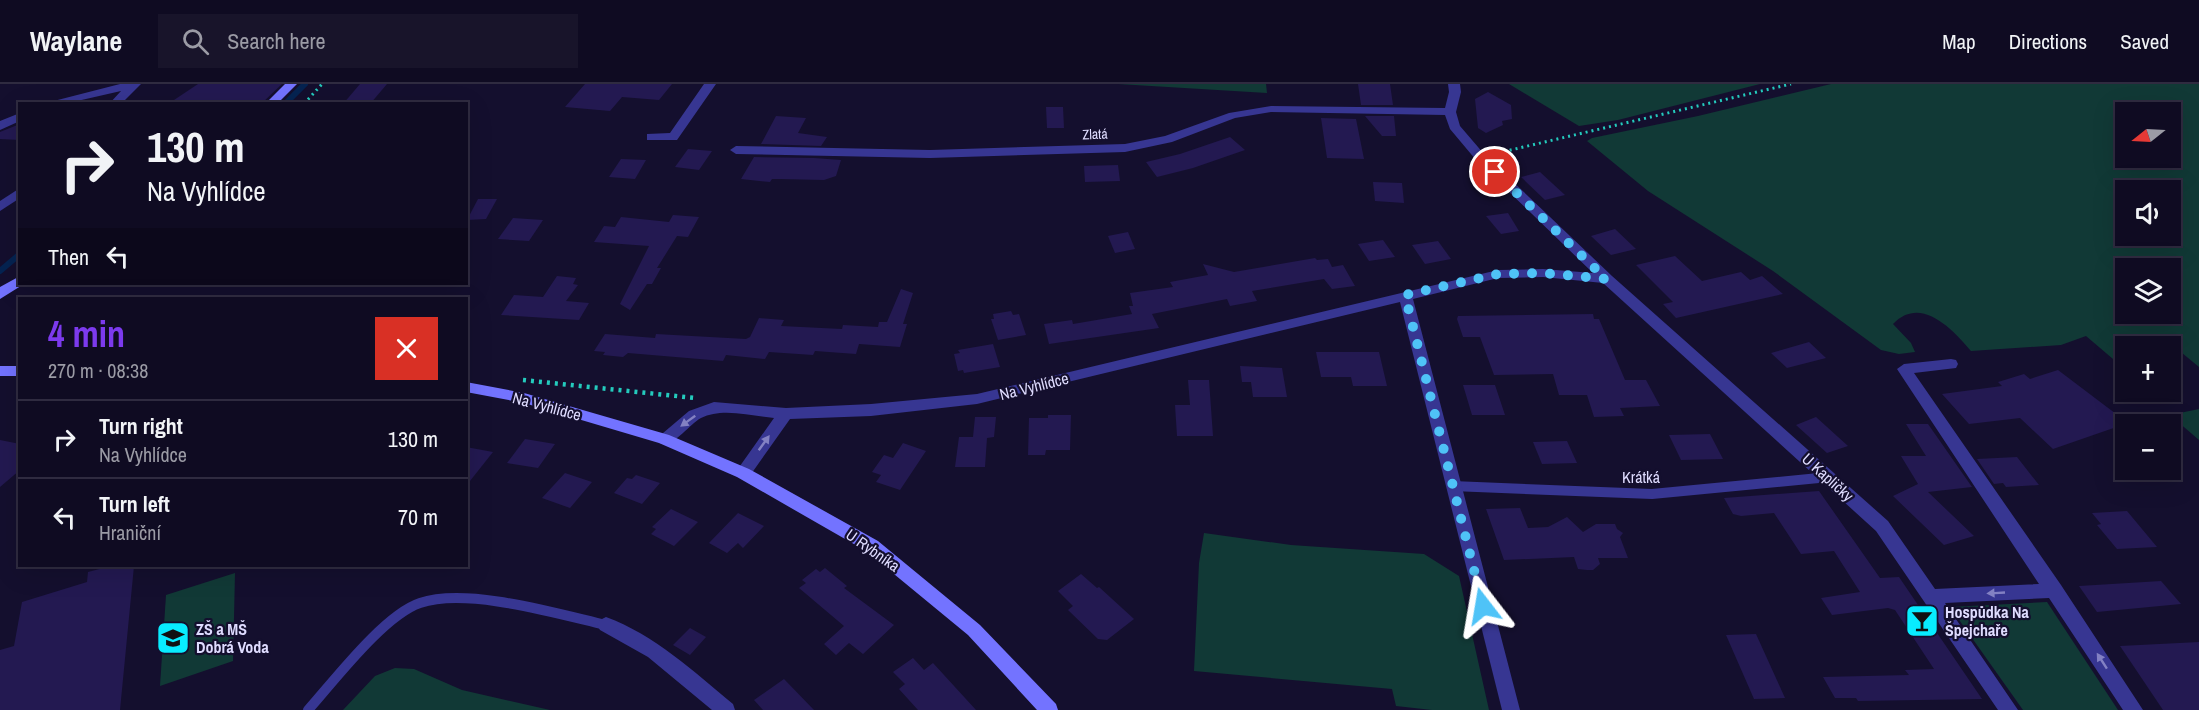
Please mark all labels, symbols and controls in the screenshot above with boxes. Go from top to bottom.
search box [158,14,578,68]
text: Waylane [30,22,122,60]
icon: search [179,25,212,58]
text: Search here [227,26,326,56]
text: Map [1942,27,1976,56]
text: Directions [2009,27,2087,56]
text: Saved [2120,27,2169,56]
north arrow [2115,102,2181,168]
map controls [2115,102,2181,480]
text: 130 m [147,119,245,175]
street label: Zlatá [1082,125,1109,143]
icon: right [48,126,126,204]
pin [1469,146,1520,197]
icon: arrive [1478,155,1511,188]
text: Na Vyhlídce [147,173,266,209]
button: sound [2115,180,2181,246]
icon: left [101,240,134,273]
text: Then [48,242,89,272]
button: layers [2115,258,2181,324]
text: 4 min [48,310,125,358]
button: close [375,317,438,380]
button: + [2115,336,2181,402]
text: 270 m · 08:38 [48,357,148,384]
street label: Na Vyhlídce [997,367,1071,405]
street label: Na Vyhlídce [510,386,584,426]
text: Turn right [99,411,183,441]
button: − [2115,414,2181,480]
one-way arrow [680,415,696,427]
icon: right [48,423,81,456]
text: 130 m [388,424,438,454]
one-way arrow [758,436,770,451]
text: Na Vyhlídce [99,441,187,468]
street label: U Kapličky [1797,448,1859,506]
street label: Krátká [1622,466,1661,488]
text: Turn left [99,489,170,519]
icon: left [48,501,81,534]
text: 70 m [398,502,438,532]
text: Hraniční [99,519,161,546]
street label: U Rybníka [842,523,905,577]
position arrow [1451,574,1515,638]
one-way arrow [1987,588,2006,597]
place label: Hospůdka Na Špejchaře [1945,601,2030,641]
bar icon: Hospůdka Na Špejchaře [1904,603,1940,639]
place label: ZŠ a MŠ Dobrá Voda [196,618,269,658]
school or university icon: ZŠ a MŠ Dobrá Voda [155,620,191,656]
one-way arrow [2097,653,2108,669]

